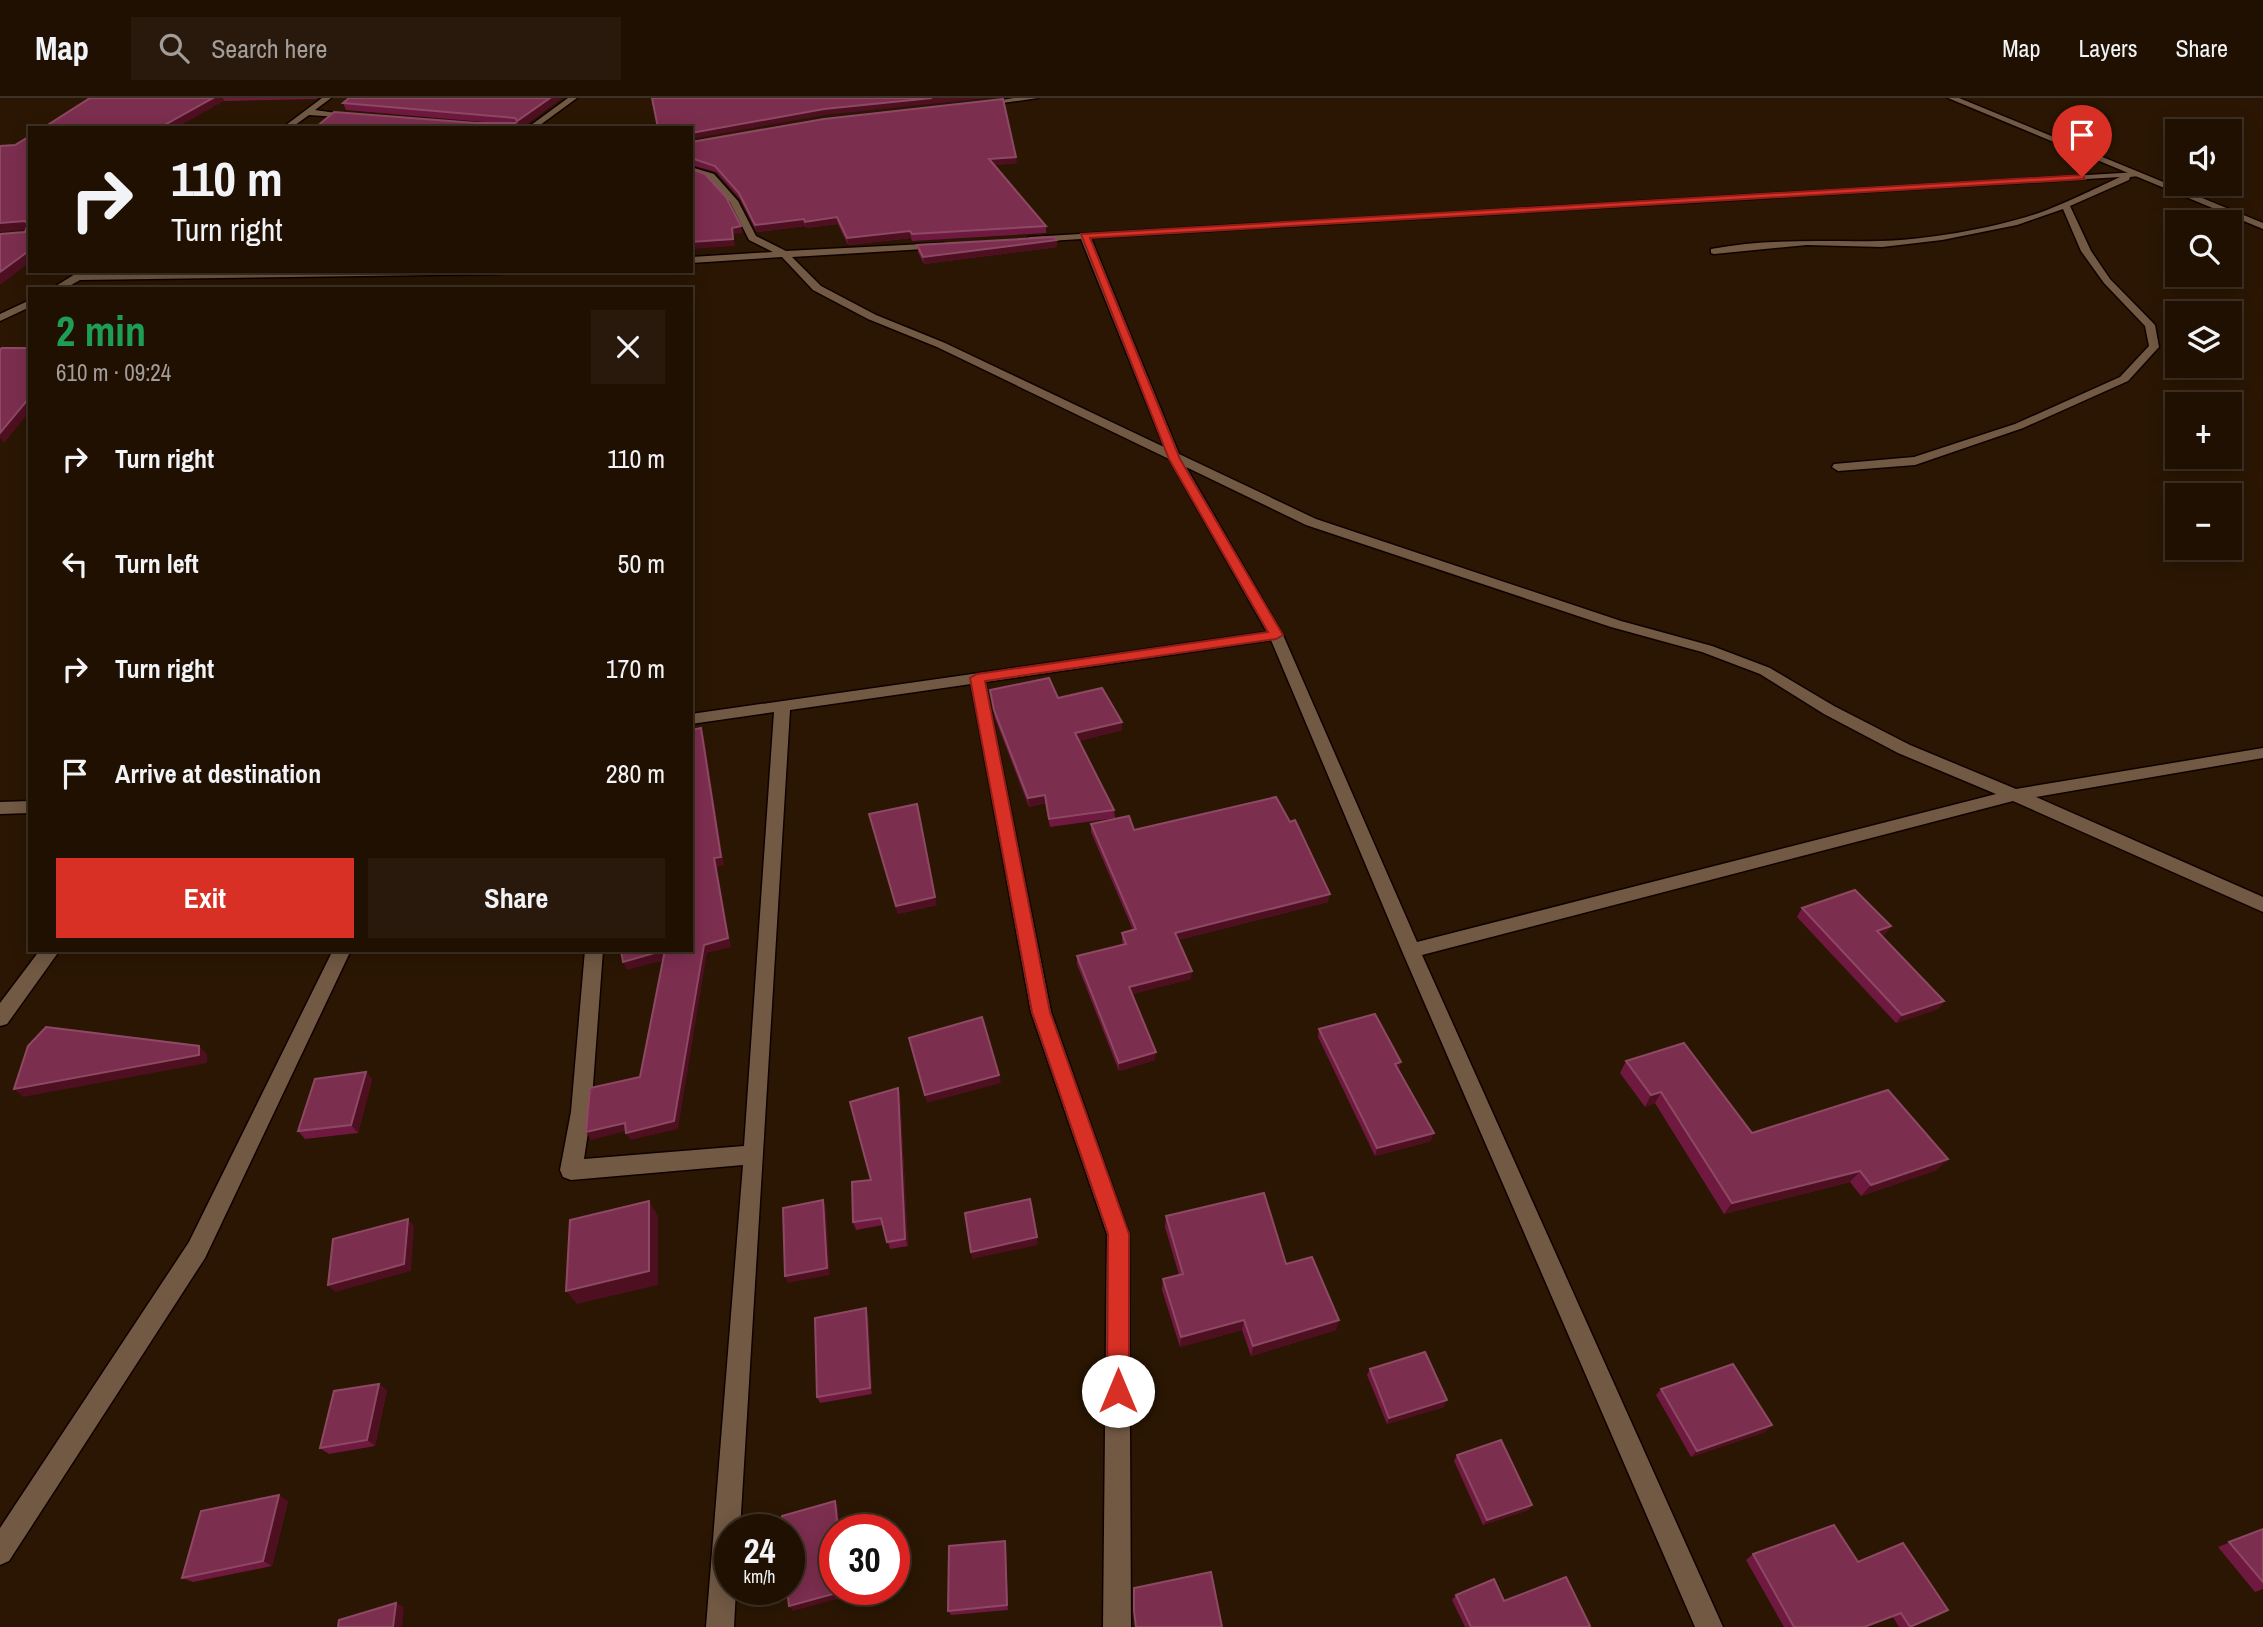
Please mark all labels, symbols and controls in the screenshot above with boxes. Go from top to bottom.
search box [131,17,621,80]
text: Map [35,26,89,70]
icon: search [155,29,193,67]
text: Search here [211,31,327,66]
text: Map [2002,32,2040,64]
text: Layers [2078,32,2137,64]
text: Share [2175,32,2228,64]
pin [2052,105,2112,177]
icon: arrive [2063,116,2101,154]
map controls [2165,119,2242,560]
button: sound [2165,119,2242,196]
text: 110 m [171,145,283,211]
icon: right [56,154,147,245]
text: Turn right [171,208,283,251]
button: search [2165,210,2242,287]
button: layers [2165,301,2242,378]
text: 2 min [56,303,146,359]
button: close [591,310,665,384]
text: 610 m · 09:24 [56,357,171,388]
button: + [2165,392,2242,469]
icon: right [56,440,94,478]
text: Turn right [115,441,214,476]
text: 110 m [607,441,665,476]
button: − [2165,483,2242,560]
icon: left [56,545,94,583]
text: Turn left [115,546,199,581]
text: 50 m [618,546,665,581]
icon: right [56,650,94,688]
text: Turn right [115,651,214,686]
text: 170 m [606,651,665,686]
icon: arrive [56,755,94,793]
text: Arrive at destination [115,756,321,791]
text: 280 m [606,756,665,791]
button: Exit [56,858,354,938]
button: Share [368,858,665,938]
position arrow [1081,1354,1155,1428]
speed limit sign: 30 [819,1514,910,1605]
text: 24 [744,1527,775,1574]
text: km/h [744,1564,776,1589]

